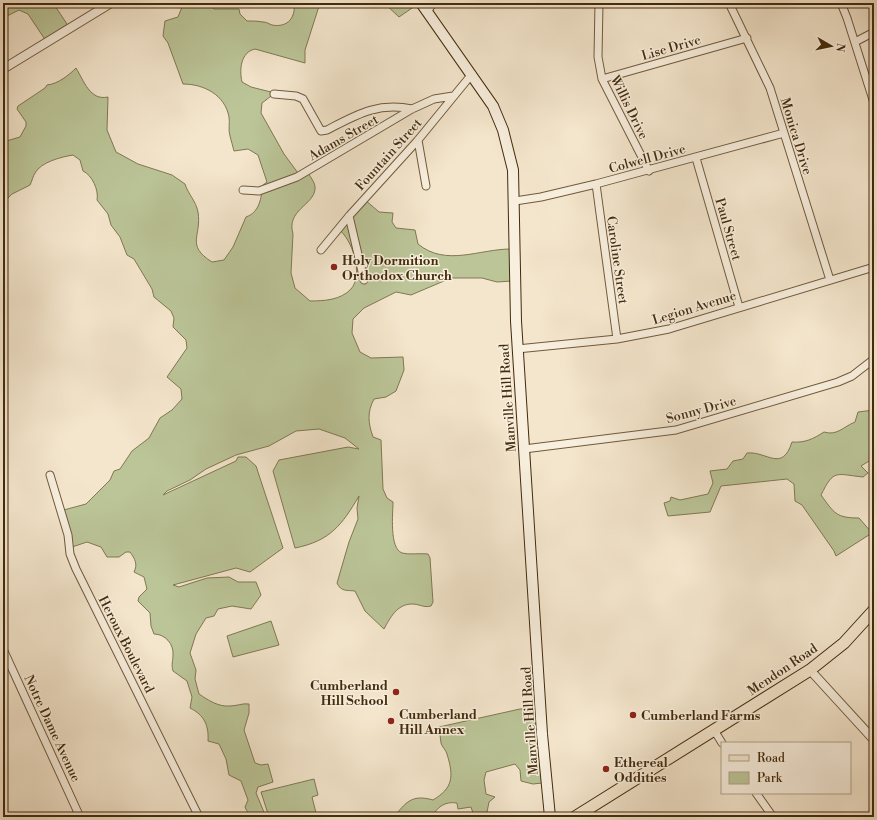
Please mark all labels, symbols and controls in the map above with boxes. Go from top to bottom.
north arrow [811,26,851,66]
street label: Lise Drive [640,32,703,64]
text: N [832,42,847,53]
street label: Willis Drive [606,72,652,142]
street label: Monica Drive [777,96,815,177]
street label: Adams Street [305,111,382,165]
street label: Fountain Street [352,115,426,194]
street label: Colwell Drive [607,141,688,177]
street label: Paul Street [712,196,745,263]
street label: Caroline Street [603,215,631,306]
place label: Holy Dormition Orthodox Church [342,253,452,284]
marker: Holy Dormition Orthodox Church [329,262,339,272]
street label: Legion Avenue [650,287,739,328]
street label: Manville Hill Road [496,343,520,453]
street label: Sonny Drive [664,393,739,427]
street label: Heroux Boulevard [95,593,158,696]
street label: Mendon Road [744,640,821,699]
street label: Manville Hill Road [518,666,542,776]
street label: Notre Dame Avenue [20,672,84,785]
place label: Cumberland Hill School [310,678,389,709]
marker: Cumberland Hill School [391,687,401,697]
place label: Cumberland Hill Annex [399,707,477,738]
place label: Cumberland Farms [641,708,761,724]
marker: Cumberland Farms [628,710,638,720]
marker: Cumberland Hill Annex [386,716,396,726]
legend [721,742,851,794]
text: Road [757,751,785,766]
place label: Ethereal Oddities [614,755,669,786]
marker: Ethereal Oddities [601,764,611,774]
text: Park [757,771,783,786]

